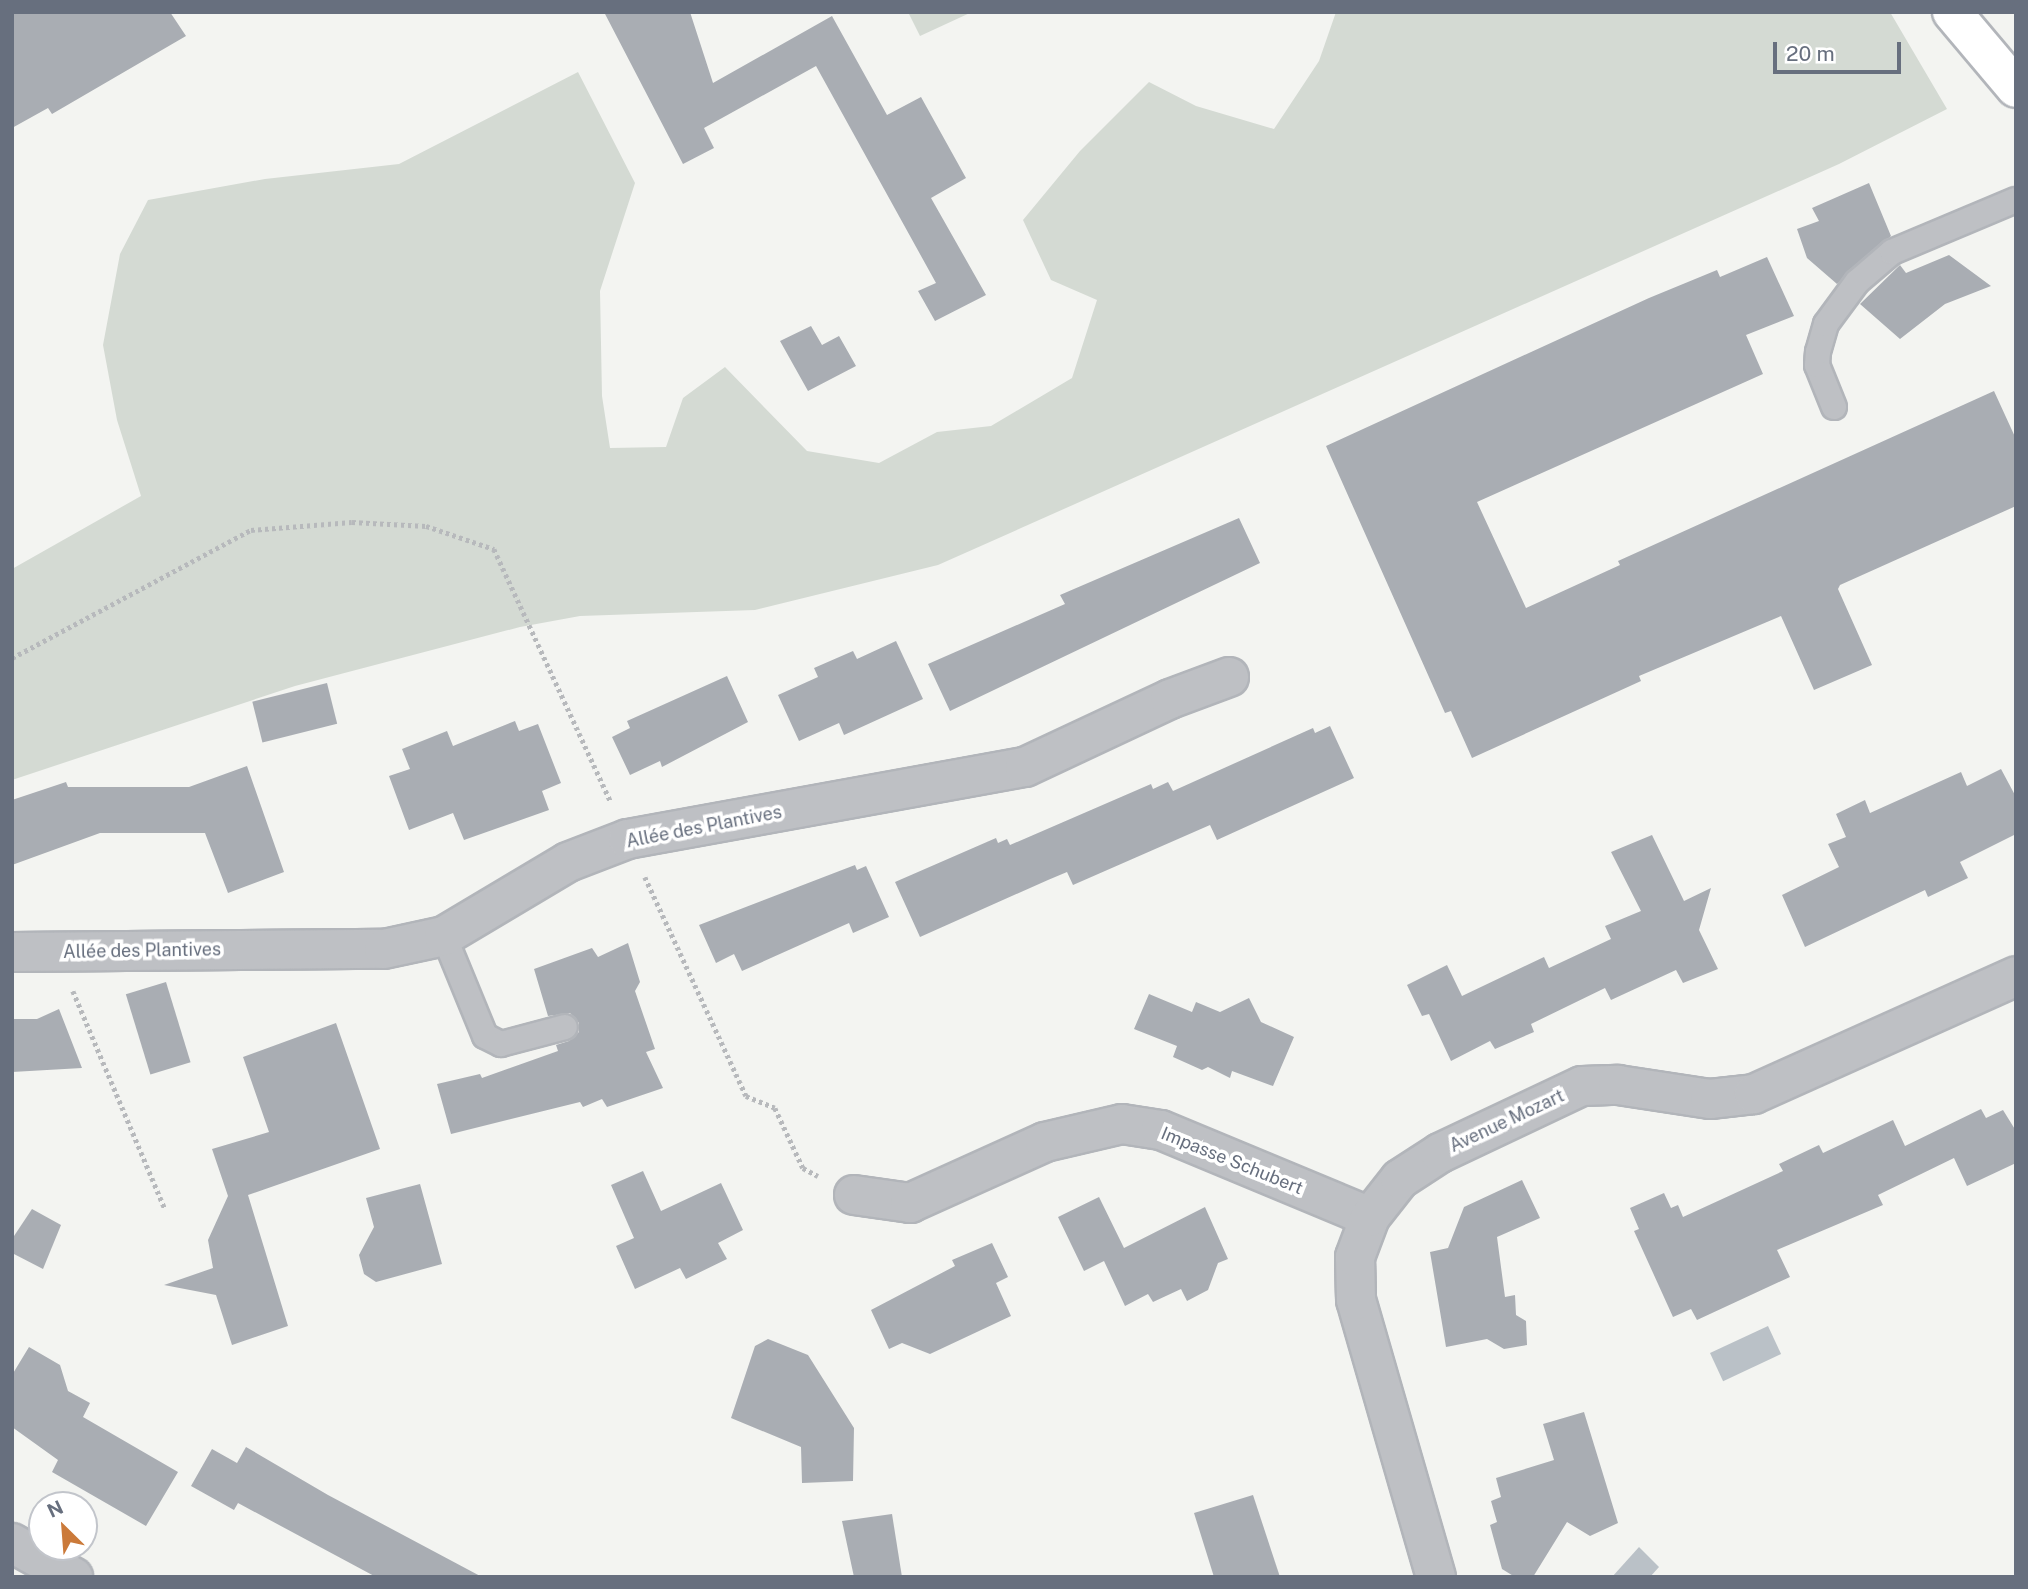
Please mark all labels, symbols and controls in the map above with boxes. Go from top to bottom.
scale bar [1776,28,1904,72]
text: 20 m [1786,41,1835,66]
street label: Allée des Plantives [624,801,784,853]
street label: Allée des Plantives [63,939,221,963]
street label: Avenue Mozart [1446,1085,1568,1157]
street label: Impasse Schubert [1158,1123,1306,1199]
north arrow [28,1491,98,1561]
text: N [44,1496,66,1522]

